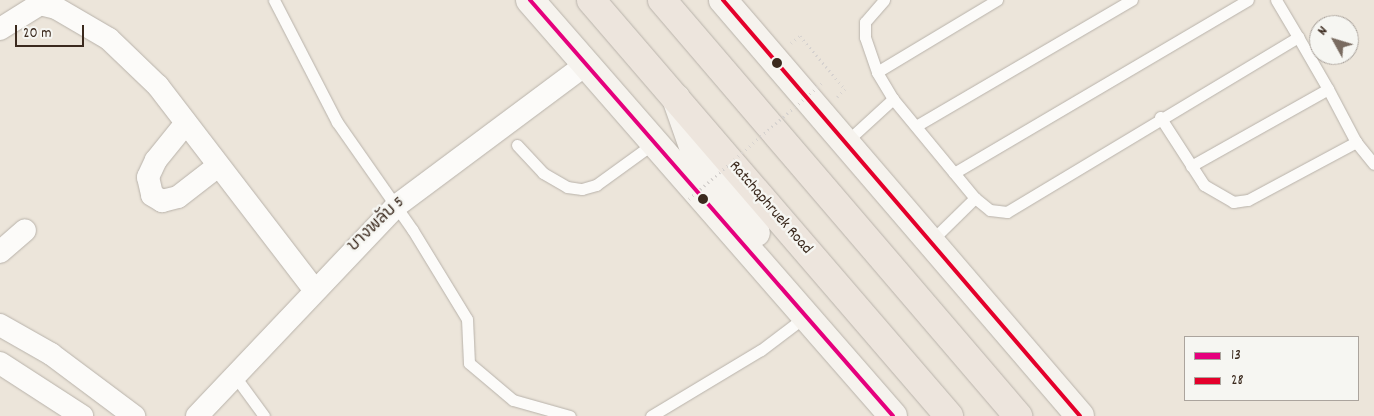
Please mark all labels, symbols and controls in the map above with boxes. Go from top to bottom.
scale bar [18,15,86,47]
north arrow [1309,15,1359,65]
text: N [1313,22,1333,40]
text: 20 m [23,23,51,45]
unlabelled marker [772,58,782,68]
street label: Ratchaphruek Road [724,157,816,259]
street label: บางพลับ 5 [345,193,409,257]
unlabelled marker [698,194,708,204]
legend [1184,336,1359,401]
text: 13 [1231,345,1241,367]
text: 28 [1231,370,1244,392]

